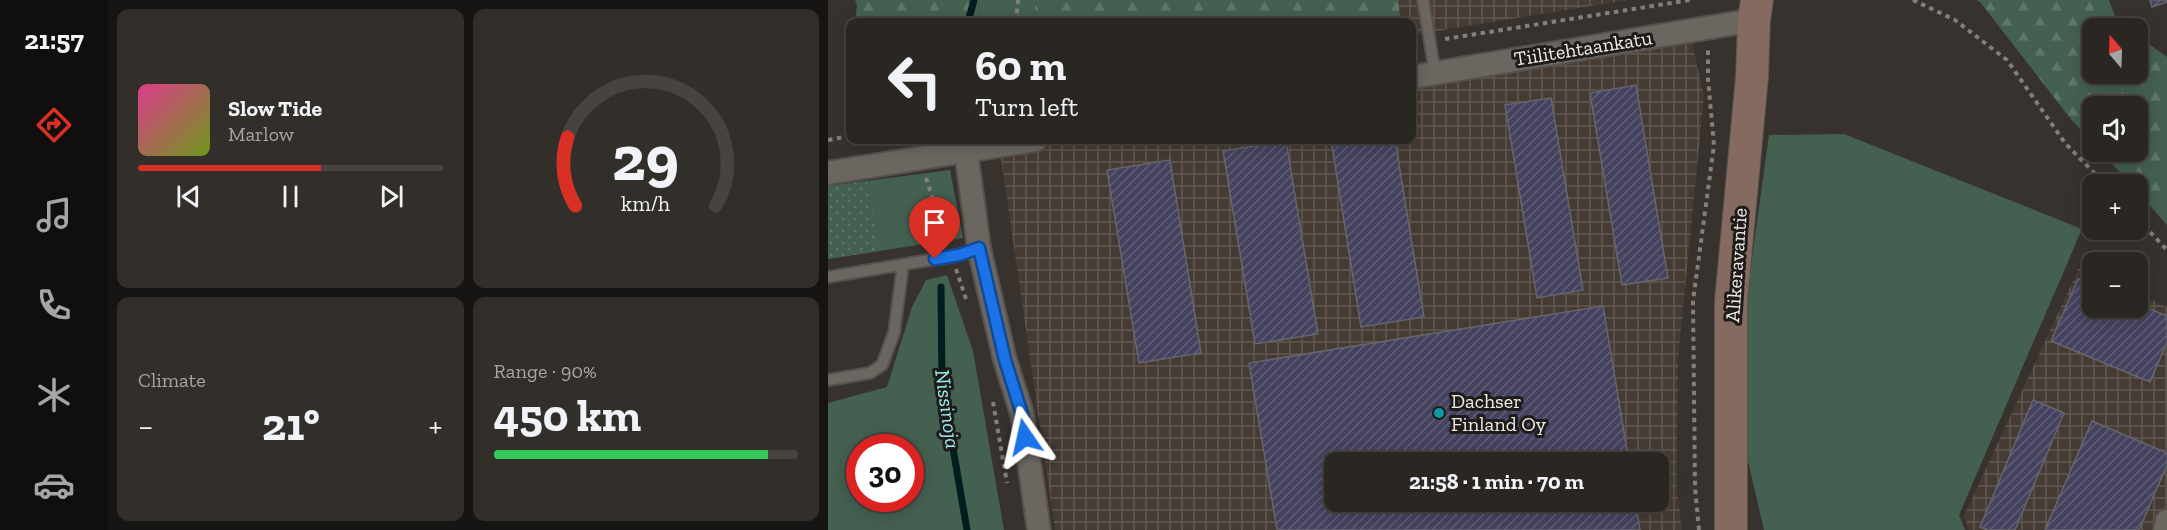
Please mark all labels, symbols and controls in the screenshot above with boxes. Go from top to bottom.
north arrow [2082,18,2148,84]
map controls [2082,18,2148,318]
text: 21:57 [24,24,84,56]
street label: Tiilitehtaankatu [1512,25,1654,71]
text: 60 m [975,40,1066,91]
icon: left [876,42,954,120]
text: Turn left [975,91,1078,123]
text: Slow Tide [228,95,322,122]
button: sound [2082,96,2148,162]
icon: directions [33,104,75,146]
text: 29 [612,121,679,196]
text: Marlow [228,122,294,146]
button: + [2082,174,2148,240]
icon: previous [172,180,205,213]
icon: pause [274,180,307,213]
icon: next [375,180,408,213]
text: km/h [621,191,670,216]
icon: music [33,194,75,236]
pin [909,197,960,259]
icon: arrive [918,206,951,239]
street label: Alikeravantie [1720,207,1752,323]
button: − [2082,252,2148,318]
icon: phone [33,284,75,326]
text: Range · 90% [494,359,597,383]
text: Climate [138,368,206,392]
water label: Nissinoja [930,368,966,450]
icon: climate [33,374,75,416]
text: 450 km [494,389,641,443]
place label: Dachser Finland Oy [1451,389,1547,436]
text: 21° [262,398,320,452]
position arrow [993,405,1057,469]
text: − [138,406,153,445]
text: + [429,406,443,445]
marker: Dachser Finland Oy [1432,406,1446,420]
speed limit sign: 30 [846,434,924,512]
icon: car [33,464,75,506]
text: 21:58 · 1 min · 70 m [1409,468,1584,495]

